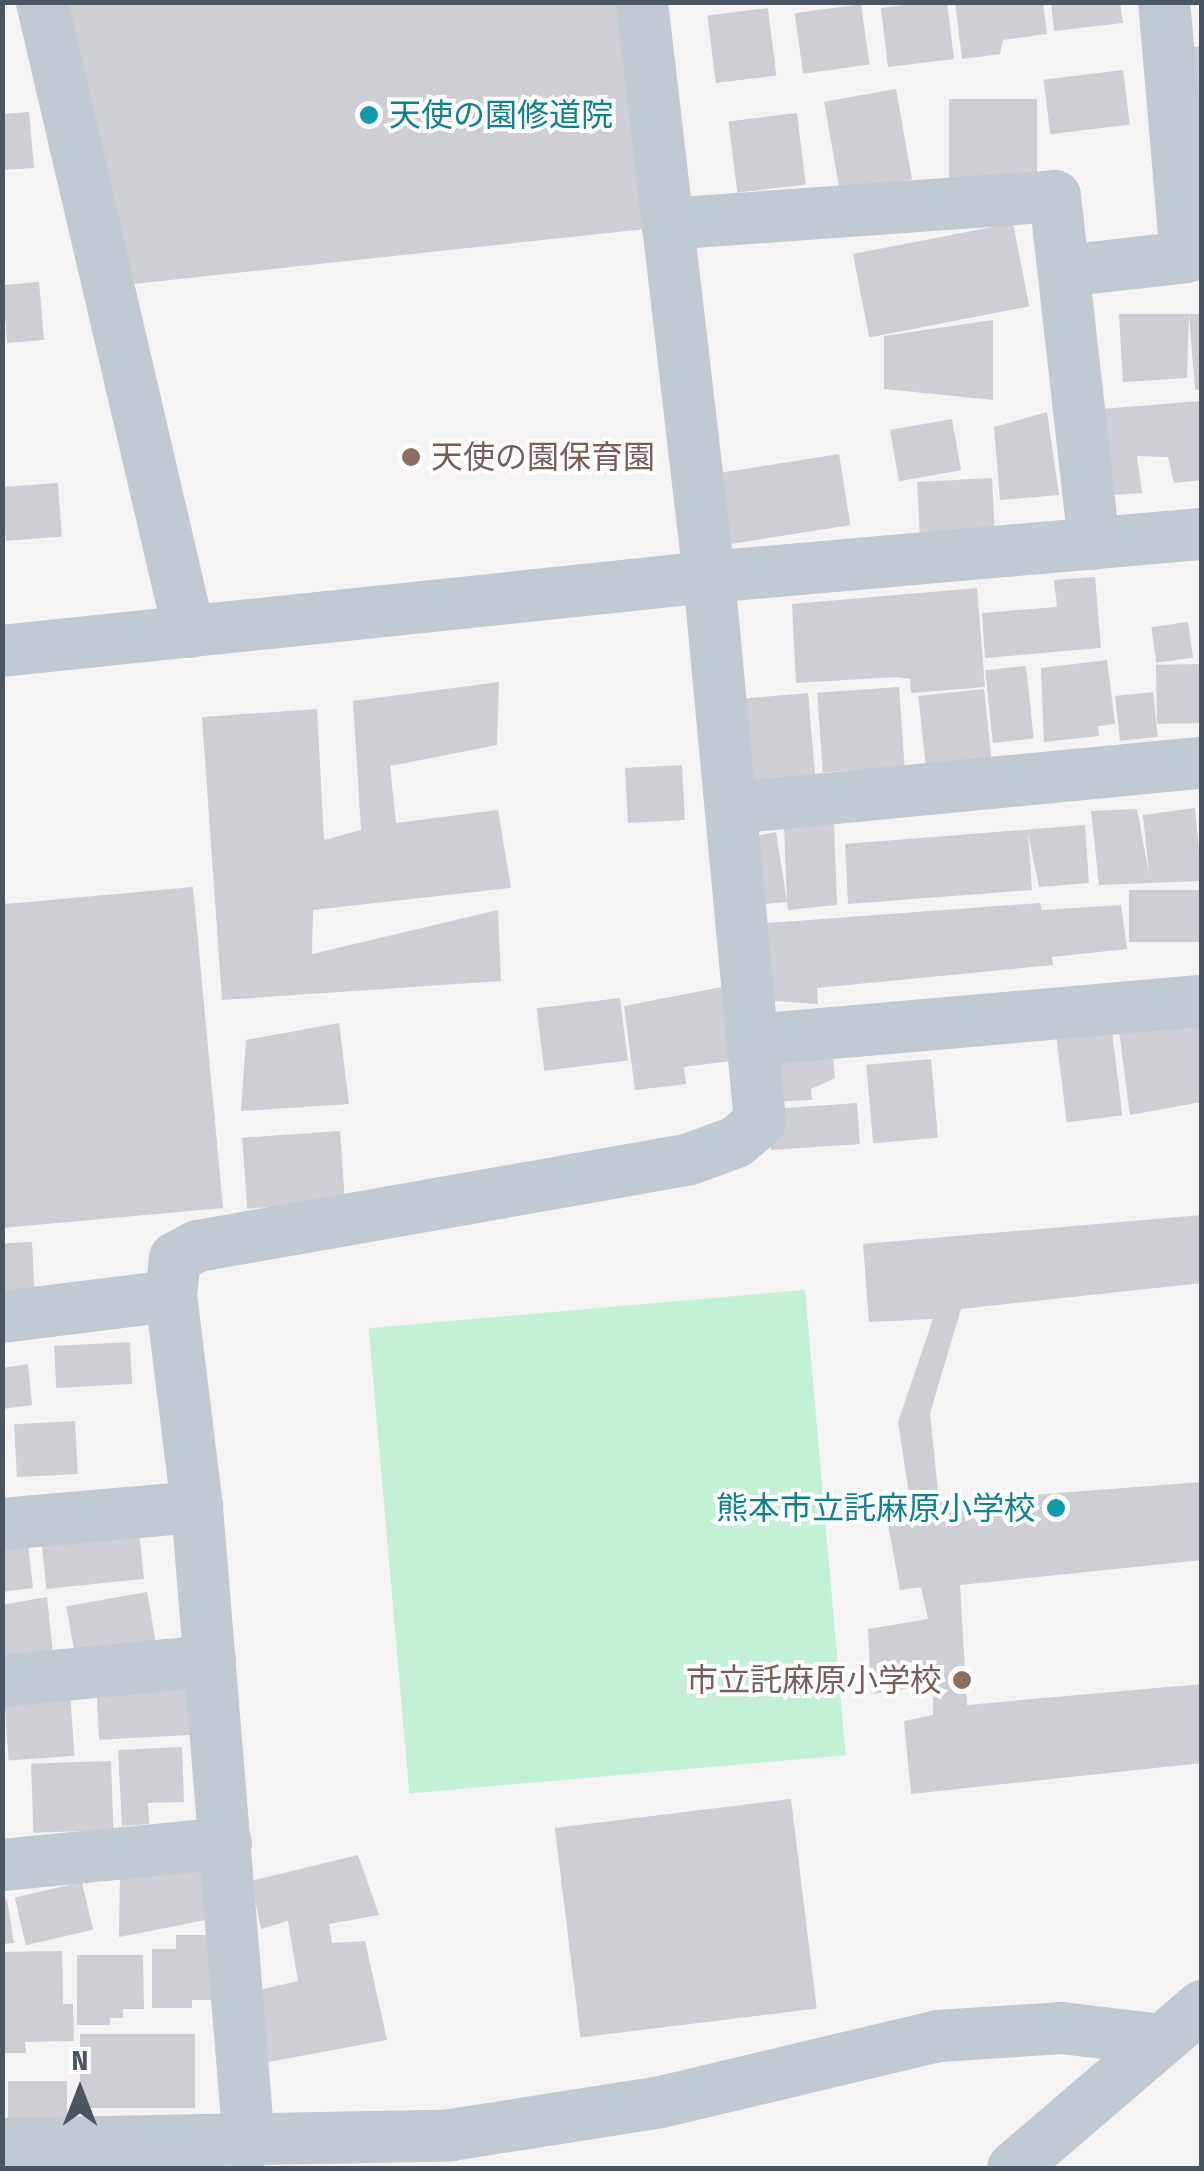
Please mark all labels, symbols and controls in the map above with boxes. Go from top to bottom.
place label: 天使の園修道院 [389,96,613,134]
marker: 天使の園修道院 [358,104,380,126]
place label: 天使の園保育園 [431,438,655,476]
marker: 天使の園保育園 [400,446,422,468]
place label: 熊本市立託麻原小学校 [716,1489,1036,1527]
marker: 熊本市立託麻原小学校 [1045,1497,1067,1519]
place label: 市立託麻原小学校 [686,1661,942,1699]
marker: 市立託麻原小学校 [951,1669,973,1691]
north arrow [30,2041,130,2141]
text: N [72,2044,88,2077]

